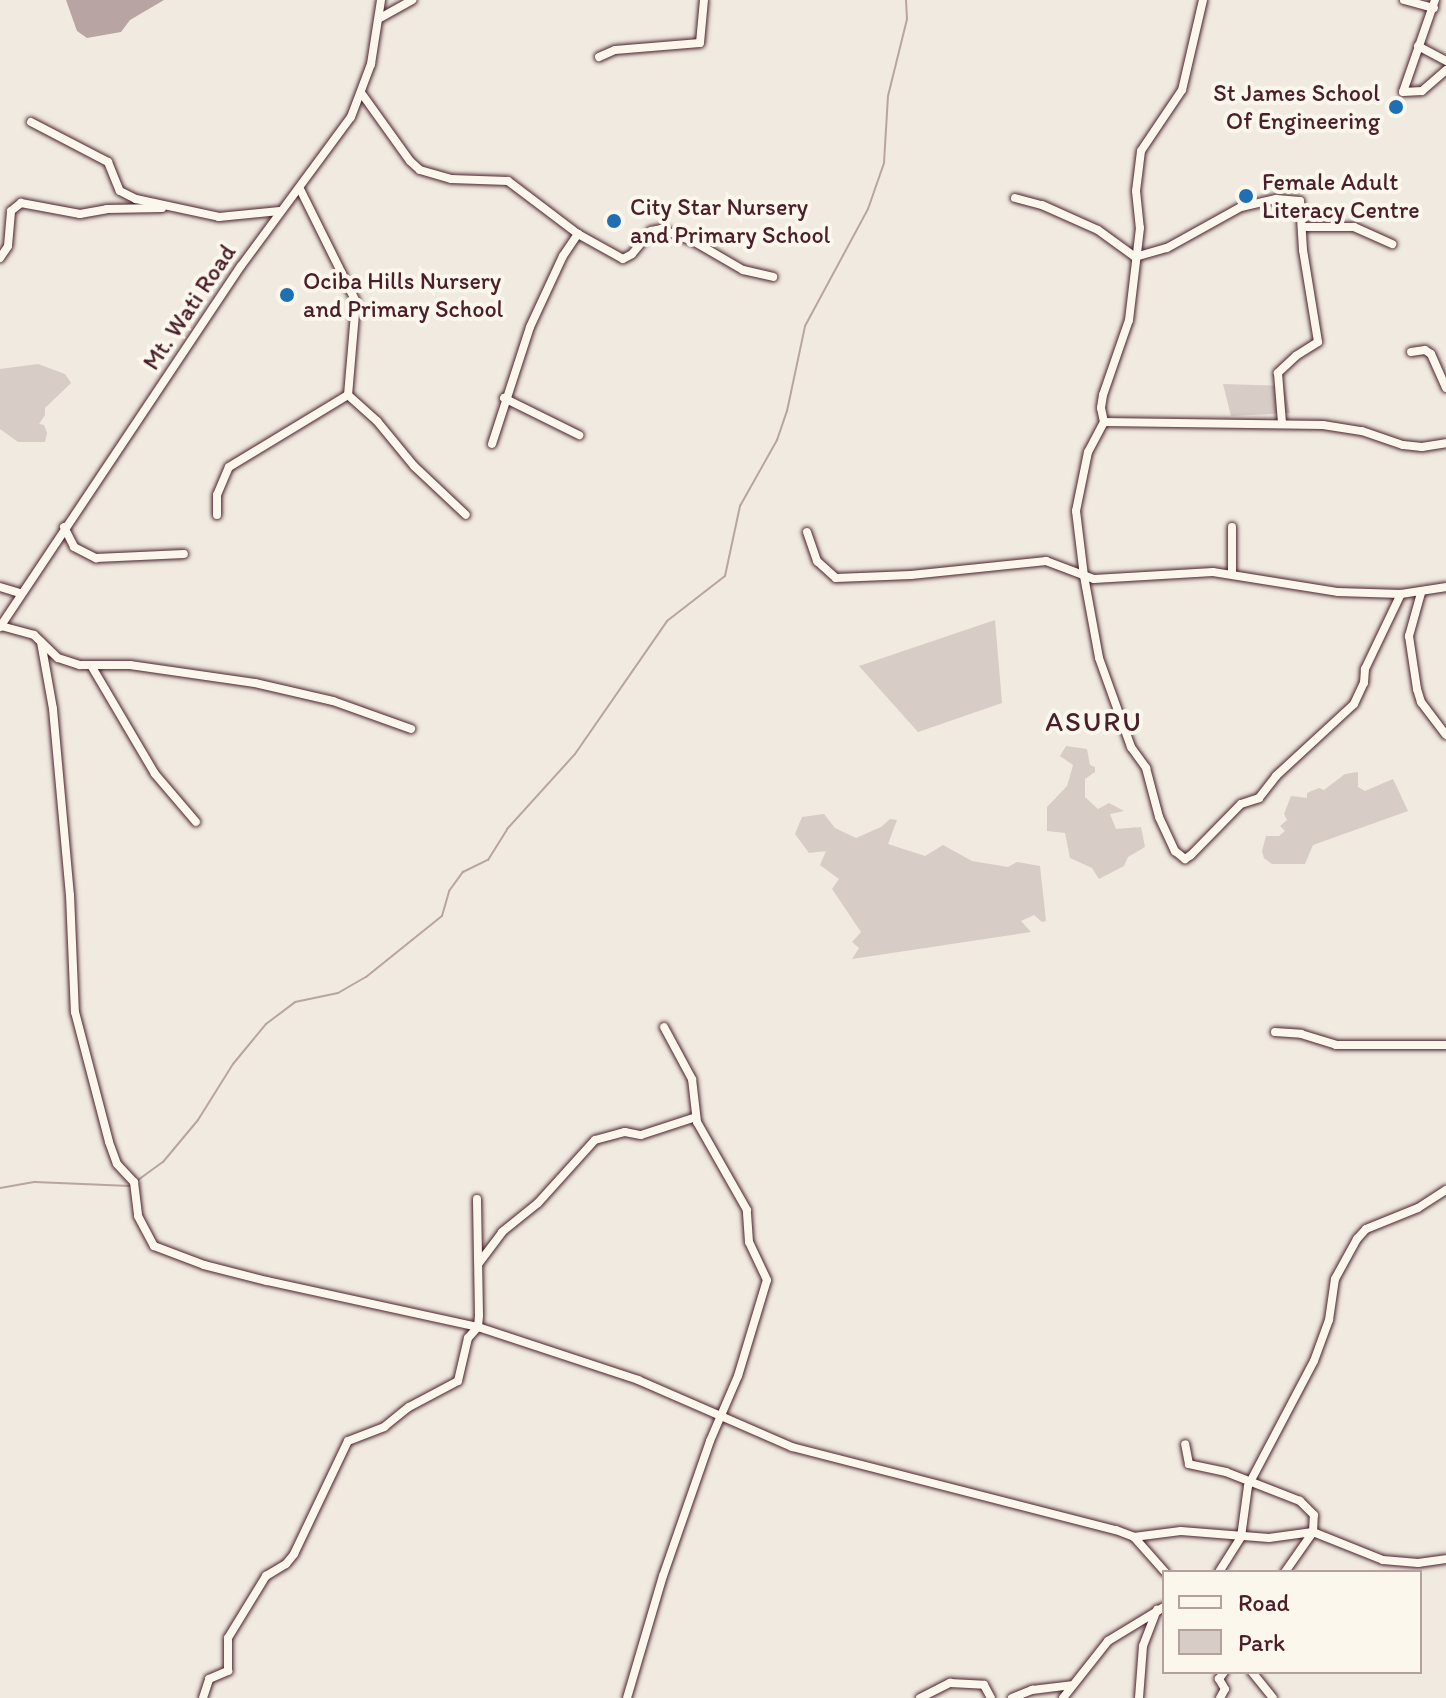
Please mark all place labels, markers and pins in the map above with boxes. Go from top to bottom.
place label: St James School Of Engineering [1212,79,1380,135]
marker: St James School Of Engineering [1387,98,1405,116]
place label: Female Adult Literacy Centre [1262,168,1420,224]
marker: Female Adult Literacy Centre [1237,187,1255,205]
place label: City Star Nursery and Primary School [630,193,829,249]
marker: City Star Nursery and Primary School [605,212,623,230]
place label: Ociba Hills Nursery and Primary School [303,267,502,323]
marker: Ociba Hills Nursery and Primary School [278,286,296,304]

